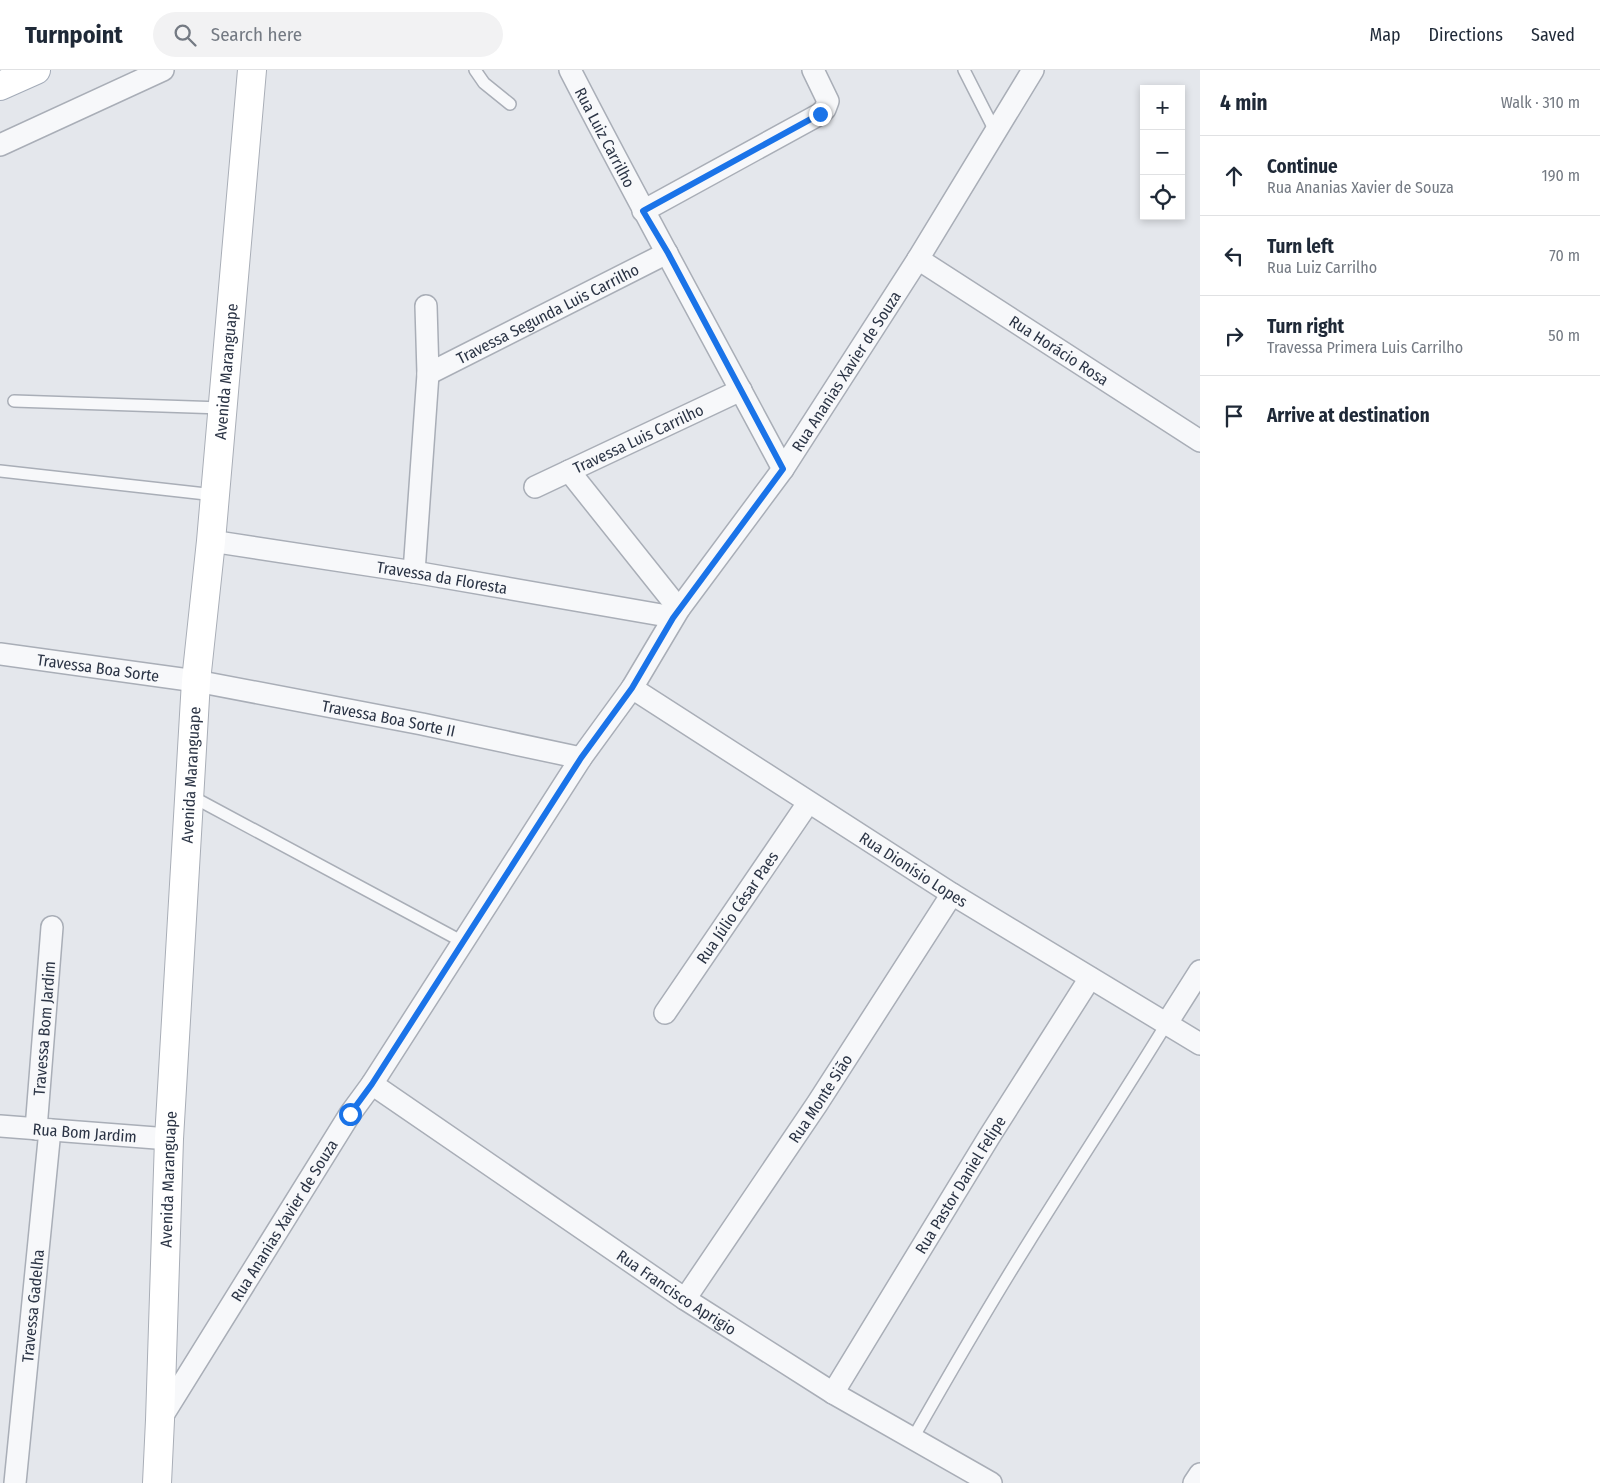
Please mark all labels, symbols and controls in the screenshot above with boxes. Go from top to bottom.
search box [153,12,503,57]
text: Turnpoint [25,21,123,49]
icon: search [171,21,199,49]
text: Search here [211,23,302,46]
text: Map [1369,24,1401,46]
text: Directions [1429,24,1503,46]
text: Saved [1531,24,1575,46]
street label: Rua Luiz Carrilho [571,84,639,191]
map controls [1140,85,1185,220]
button: + [1140,85,1185,130]
text: 4 min [1220,90,1268,116]
text: Walk · 310 m [1501,93,1580,112]
route end [809,103,832,126]
button: − [1140,130,1185,175]
text: Continue [1267,155,1338,178]
icon: ahead [1220,162,1248,190]
text: 190 m [1542,166,1580,185]
button: locate [1140,175,1185,220]
text: Rua Ananias Xavier de Souza [1267,178,1454,197]
text: Turn left [1267,235,1334,258]
icon: left [1220,242,1248,270]
text: 70 m [1549,246,1580,265]
text: Rua Luiz Carrilho [1267,258,1377,277]
street label: Travessa Segunda Luis Carrilho [453,260,642,368]
street label: Rua Ananias Xavier de Souza [788,287,905,455]
street label: Avenida Maranguape [211,302,242,440]
street label: Rua Horácio Rosa [1006,312,1112,390]
text: Turn right [1267,315,1344,338]
icon: right [1220,322,1248,350]
text: 50 m [1548,326,1580,345]
text: Travessa Primera Luis Carrilho [1267,338,1463,357]
street label: Travessa Luis Carrilho [570,400,706,478]
icon: arrive [1220,402,1248,430]
text: Arrive at destination [1267,404,1430,427]
street label: Travessa da Floresta [376,557,509,598]
street label: Travessa Boa Sorte [36,650,160,686]
street label: Travessa Boa Sorte II [320,696,457,741]
street label: Avenida Maranguape [177,706,204,844]
street label: Rua Dionísio Lopes [856,828,971,911]
street label: Rua Júlio César Paes [693,848,782,967]
street label: Travessa Bom Jardim [30,960,59,1096]
street label: Rua Monte Sião [785,1051,856,1146]
route start [339,1103,362,1126]
street label: Avenida Maranguape [157,1110,181,1248]
street label: Rua Pastor Daniel Felipe [911,1112,1010,1257]
street label: Rua Bom Jardim [32,1120,137,1146]
street label: Rua Ananias Xavier de Souza [227,1136,342,1305]
street label: Rua Francisco Aprigio [613,1246,740,1339]
street label: Travessa Gadelha [18,1248,48,1363]

